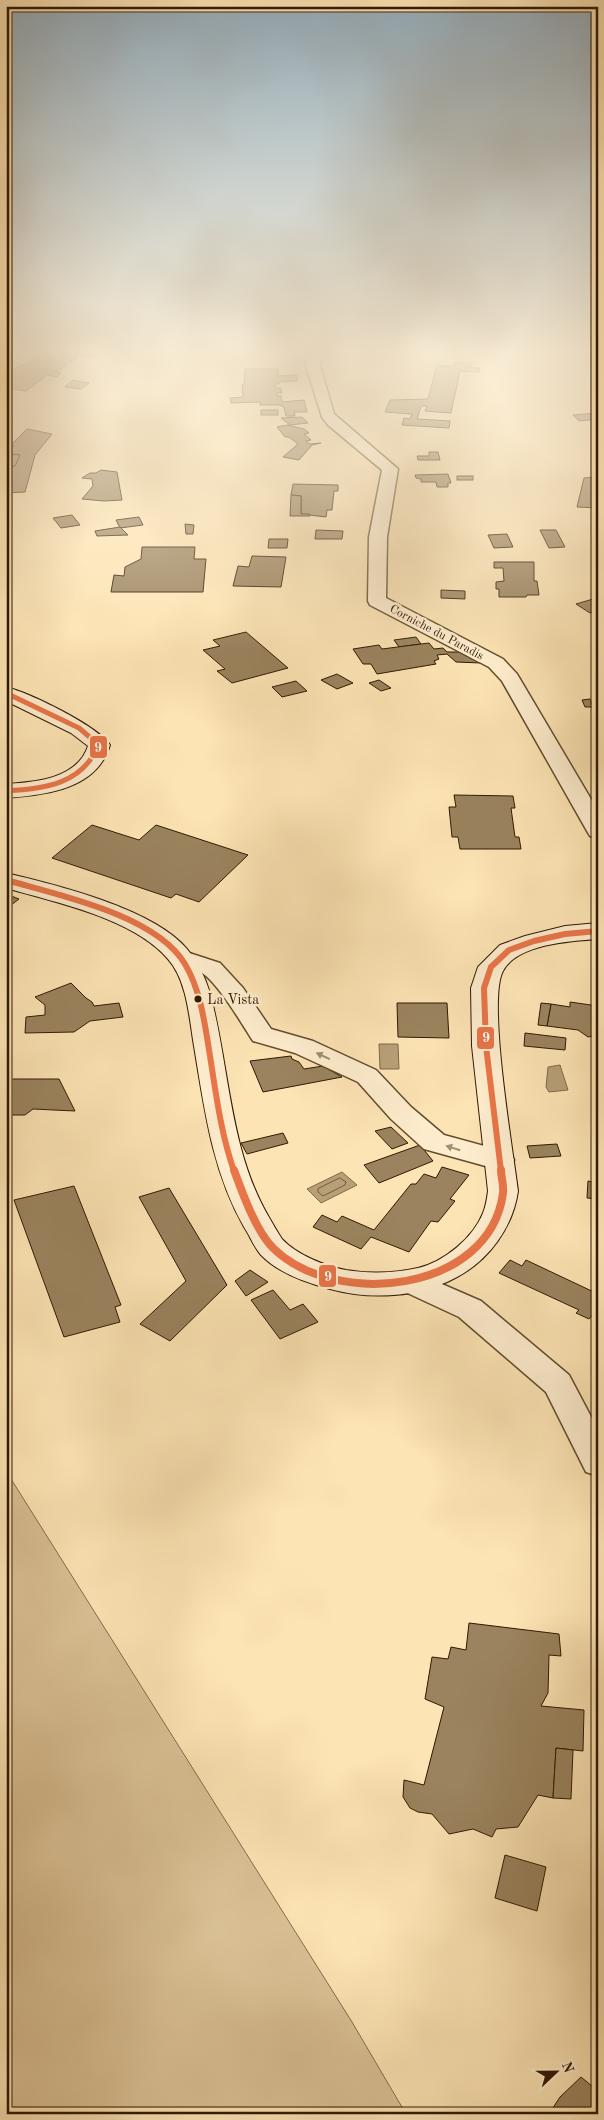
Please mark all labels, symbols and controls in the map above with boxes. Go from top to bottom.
street label: Corniche du Paradis [388,603,485,663]
line badge: 9 [89,735,108,759]
text: 9 [94,741,102,755]
place label: La Vista [207,993,259,1007]
marker: La Vista [193,994,203,1004]
line badge: 9 [476,1026,495,1050]
text: 9 [482,1031,490,1045]
one-way arrow [316,1052,330,1060]
one-way arrow [445,1144,460,1152]
line badge: 9 [318,1264,337,1288]
text: 9 [324,1270,332,1284]
north arrow [532,2048,582,2098]
text: N [559,2060,576,2075]

